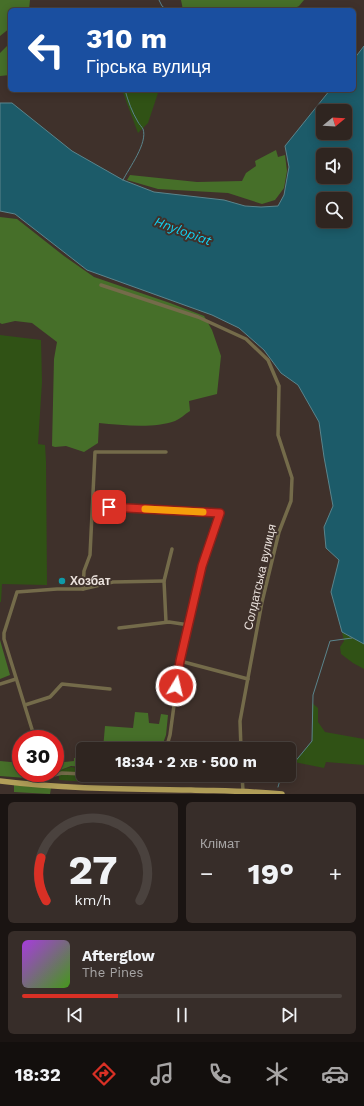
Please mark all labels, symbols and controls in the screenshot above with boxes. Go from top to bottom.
text: 310 m [86,22,167,55]
icon: left [20,24,72,76]
text: Гірська вулиця [86,56,211,77]
north arrow [316,104,352,140]
map controls [316,104,352,228]
button: sound [316,148,352,184]
button: search [316,192,352,228]
water label: Hnylopiat [152,214,214,249]
pin [92,490,126,524]
icon: arrive [98,496,120,518]
street label: Солдатська вулиця [241,523,279,631]
place label: Хозбат [70,574,111,588]
marker: Хозбат [57,576,67,586]
position arrow [155,665,197,707]
speed limit sign: 30 [12,730,64,782]
text: 18:34 · 2 хв · 500 m [115,753,257,771]
text: Клімат [200,836,240,851]
text: 27 [68,844,118,893]
text: 19° [248,856,294,891]
text: − [200,861,213,886]
text: + [329,861,342,886]
text: km/h [75,891,111,907]
text: Afterglow [82,947,155,965]
text: The Pines [82,965,143,980]
icon: previous [64,1004,86,1026]
icon: pause [171,1004,193,1026]
icon: next [278,1004,300,1026]
icon: directions [90,1060,118,1088]
icon: music [148,1060,176,1088]
icon: phone [206,1060,234,1088]
icon: climate [263,1060,291,1088]
icon: car [321,1060,349,1088]
text: 18:32 [15,1064,61,1085]

